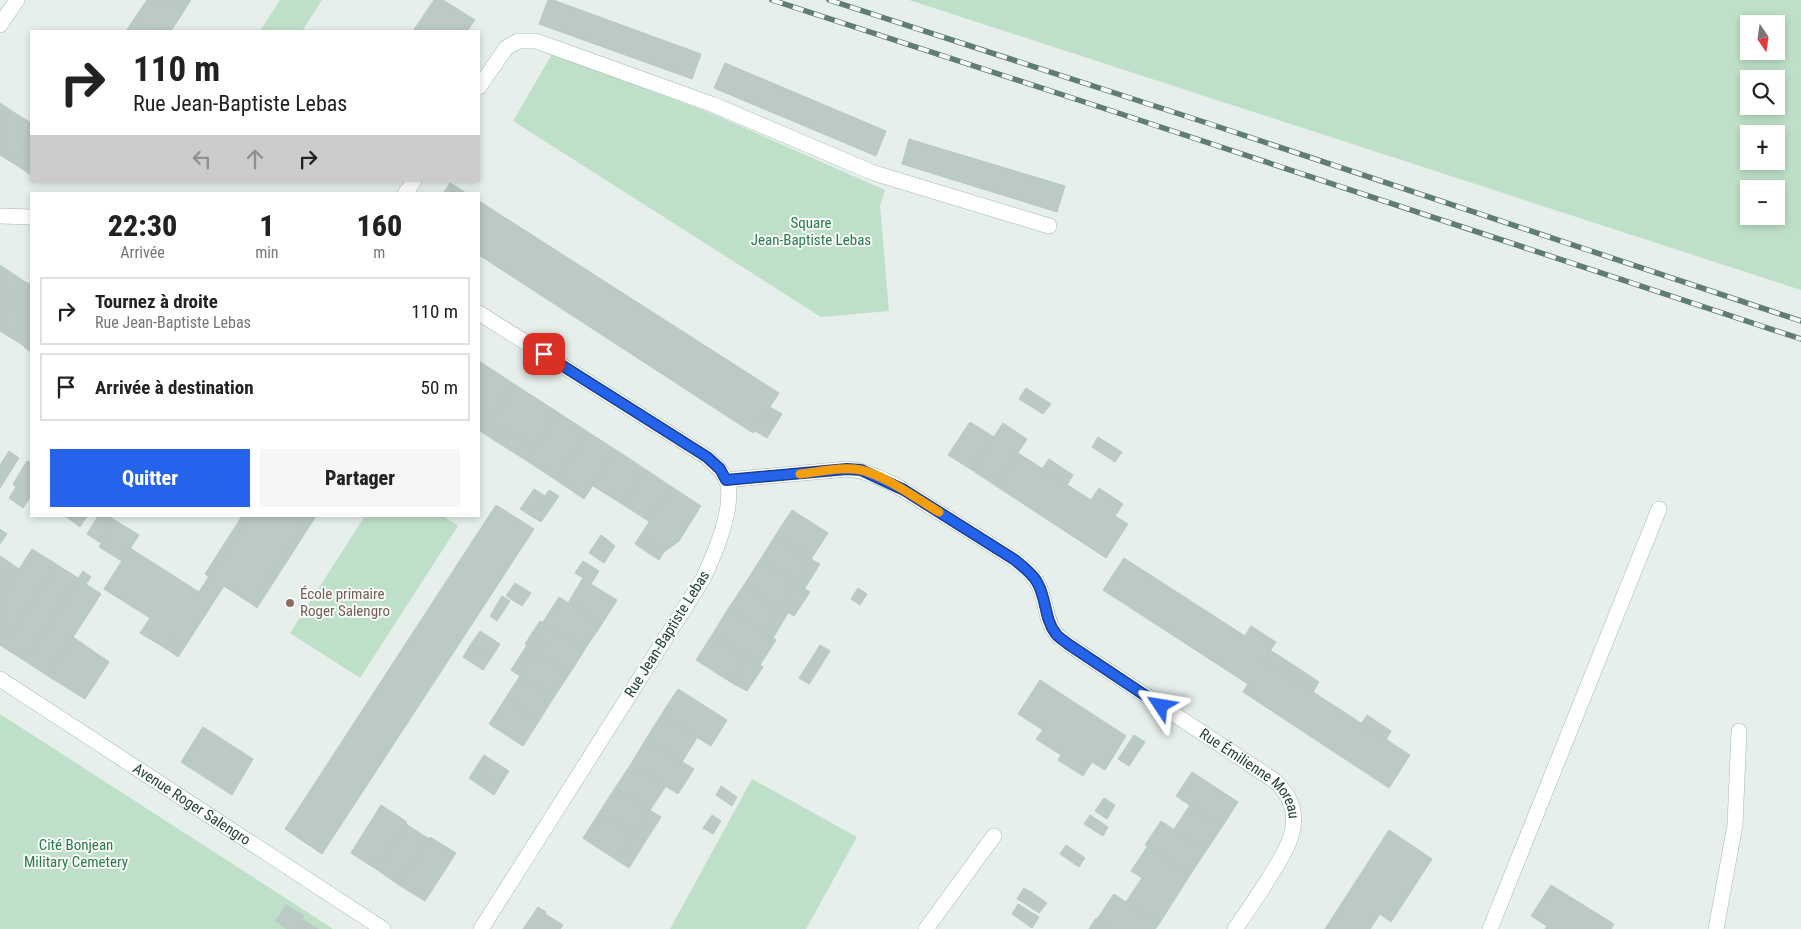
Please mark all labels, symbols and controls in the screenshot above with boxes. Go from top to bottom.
north arrow [1740,15,1785,60]
map controls [1740,15,1785,225]
text: 110 m [133,49,220,90]
icon: right [50,50,115,115]
button: search [1740,70,1785,115]
text: Rue Jean-Baptiste Lebas [133,91,347,116]
button: + [1740,125,1785,170]
icon: left [188,145,216,173]
icon: ahead [241,145,269,173]
icon: right [294,145,322,173]
button: − [1740,180,1785,225]
text: 22:30 [108,208,177,243]
text: 1 [259,208,274,243]
text: 160 [356,208,402,243]
park label: Square Jean-Baptiste Lebas [751,214,871,249]
text: Arrivée [120,243,165,262]
text: min [255,243,279,262]
text: m [373,243,385,262]
text: Tournez à droite [95,290,218,313]
icon: right [52,297,80,325]
text: 110 m [411,300,458,323]
text: Rue Jean-Baptiste Lebas [95,313,251,332]
pin [523,333,565,375]
icon: arrive [530,340,558,368]
icon: arrive [52,373,80,401]
text: Arrivée à destination [95,376,254,399]
text: 50 m [421,376,458,399]
button: Quitter [50,449,250,507]
button: Partager [260,449,460,507]
street label: Rue Jean-Baptiste Lebas [621,567,713,701]
place label: École primaire Roger Salengro [300,585,390,620]
marker: École primaire Roger Salengro [284,597,296,609]
position arrow [1134,679,1186,731]
street label: Rue Émilienne Moreau [1196,725,1303,819]
street label: Avenue Roger Salengro [130,759,254,849]
park label: Cité Bonjean Military Cemetery [24,836,128,871]

